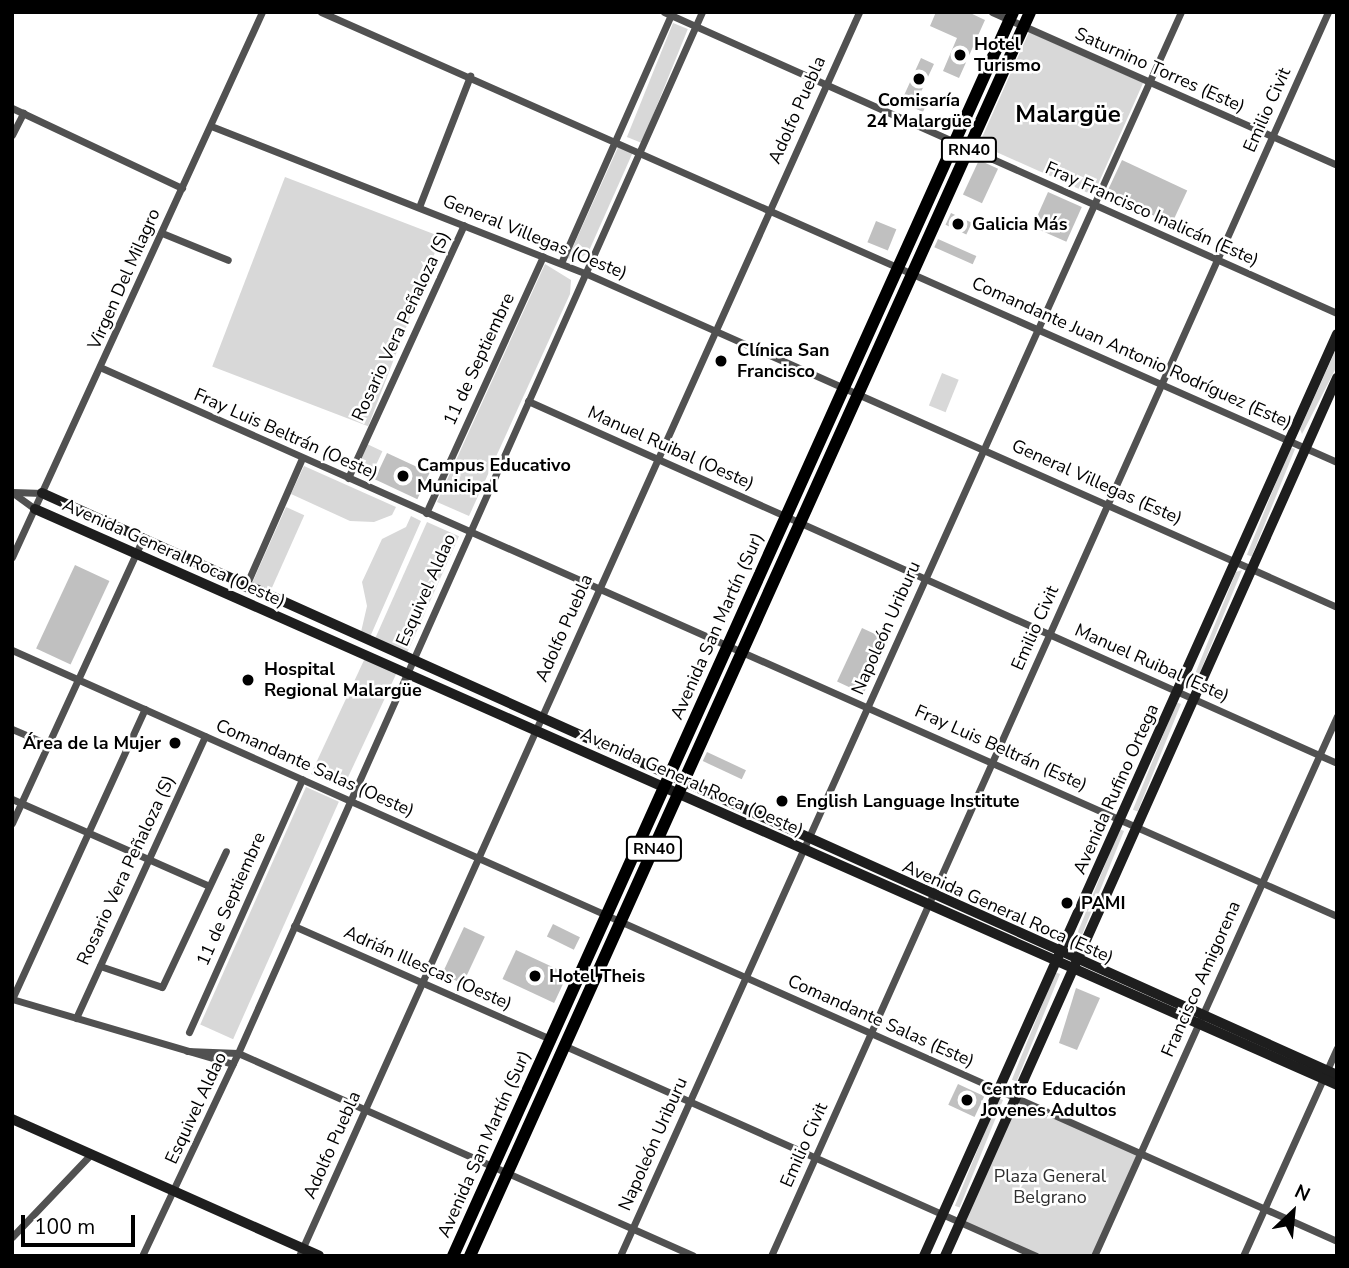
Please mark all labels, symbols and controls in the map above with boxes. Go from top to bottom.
street label: Saturnino Torres (Este) [1072,23,1248,117]
place label: Hotel Turismo [974,34,1041,76]
marker: Hotel Turismo [952,47,968,63]
street label: Adolfo Puebla [764,53,830,167]
street label: Emilio Civit [1239,64,1295,156]
marker: Comisaría 24 Malargüe [911,71,927,87]
place label: Comisaría 24 Malargüe [866,90,972,132]
district label: Malargüe [1015,101,1121,129]
road number: RN40 [939,138,999,162]
street label: Fray Francisco Inalicán (Este) [1042,157,1262,271]
street label: General Villegas (Oeste) [440,190,630,284]
street label: Virgen Del Milagro [83,205,165,353]
place label: Galicia Más [972,213,1067,235]
marker: Galicia Más [950,216,966,232]
street label: Rosario Vera Peñaloza (S) [347,228,455,424]
street label: Comandante Juan Antonio Rodríguez (Este) [969,272,1295,434]
street label: 11 de Septiembre [439,289,519,429]
place label: Clínica San Francisco [737,340,830,382]
marker: Clínica San Francisco [711,351,731,371]
street label: Fray Luis Beltrán (Oeste) [191,384,381,484]
street label: Manuel Ruibal (Oeste) [584,402,758,494]
street label: General Villegas (Este) [1008,435,1186,529]
place label: Campus Educativo Municipal [417,455,571,498]
marker: Campus Educativo Municipal [395,468,411,484]
street label: Avenida General Roca (Oeste) [59,494,289,612]
street label: Avenida San Martín (Sur) [666,529,768,723]
street label: Esquivel Aldao [392,530,460,650]
street label: Napoleón Uriburu [847,558,925,698]
street label: Adolfo Puebla [531,571,597,685]
street label: Emilio Civit [1007,582,1063,674]
street label: Manuel Ruibal (Este) [1071,619,1233,707]
place label: Hospital Regional Malargüe [264,659,422,702]
marker: Hospital Regional Malargüe [238,670,258,690]
street label: Fray Luis Beltrán (Este) [911,700,1091,796]
street label: Avenida Rufino Ortega [1069,701,1163,877]
street label: Comandante Salas (Oeste) [212,714,418,822]
street label: Avenida General Roca (Oeste) [577,723,807,841]
place label: Área de la Mujer [23,732,161,754]
marker: Área de la Mujer [167,735,183,751]
street label: Rosario Vera Peñaloza (S) [72,772,180,968]
place label: English Language Institute [796,790,1019,812]
marker: English Language Institute [774,793,790,809]
street label: 11 de Septiembre [192,829,270,969]
road number: RN40 [624,836,684,862]
street label: Avenida General Roca (Este) [899,856,1117,968]
place label: PAMI [1081,892,1125,914]
marker: PAMI [1059,895,1075,911]
street label: Francisco Amigorena [1157,898,1245,1060]
street label: Adrián Illescas (Oeste) [341,921,515,1015]
place label: Hotel Theis [549,965,645,987]
marker: Hotel Theis [527,968,543,984]
street label: Comandante Salas (Este) [784,970,978,1072]
street label: Avenida San Martín (Sur) [433,1047,535,1241]
street label: Esquivel Aldao [161,1049,231,1167]
street label: Napoleón Uriburu [614,1074,692,1214]
place label: Centro Educación Jovenes Adultos [981,1079,1126,1122]
street label: Adolfo Puebla [299,1088,365,1202]
marker: Centro Educación Jovenes Adultos [959,1092,975,1108]
street label: Emilio Civit [776,1099,832,1191]
park label: Plaza General Belgrano [994,1166,1106,1208]
north arrow [1258,1177,1328,1247]
text: N [1290,1178,1314,1208]
scale bar [24,1202,138,1246]
text: 100 m [34,1213,95,1241]

